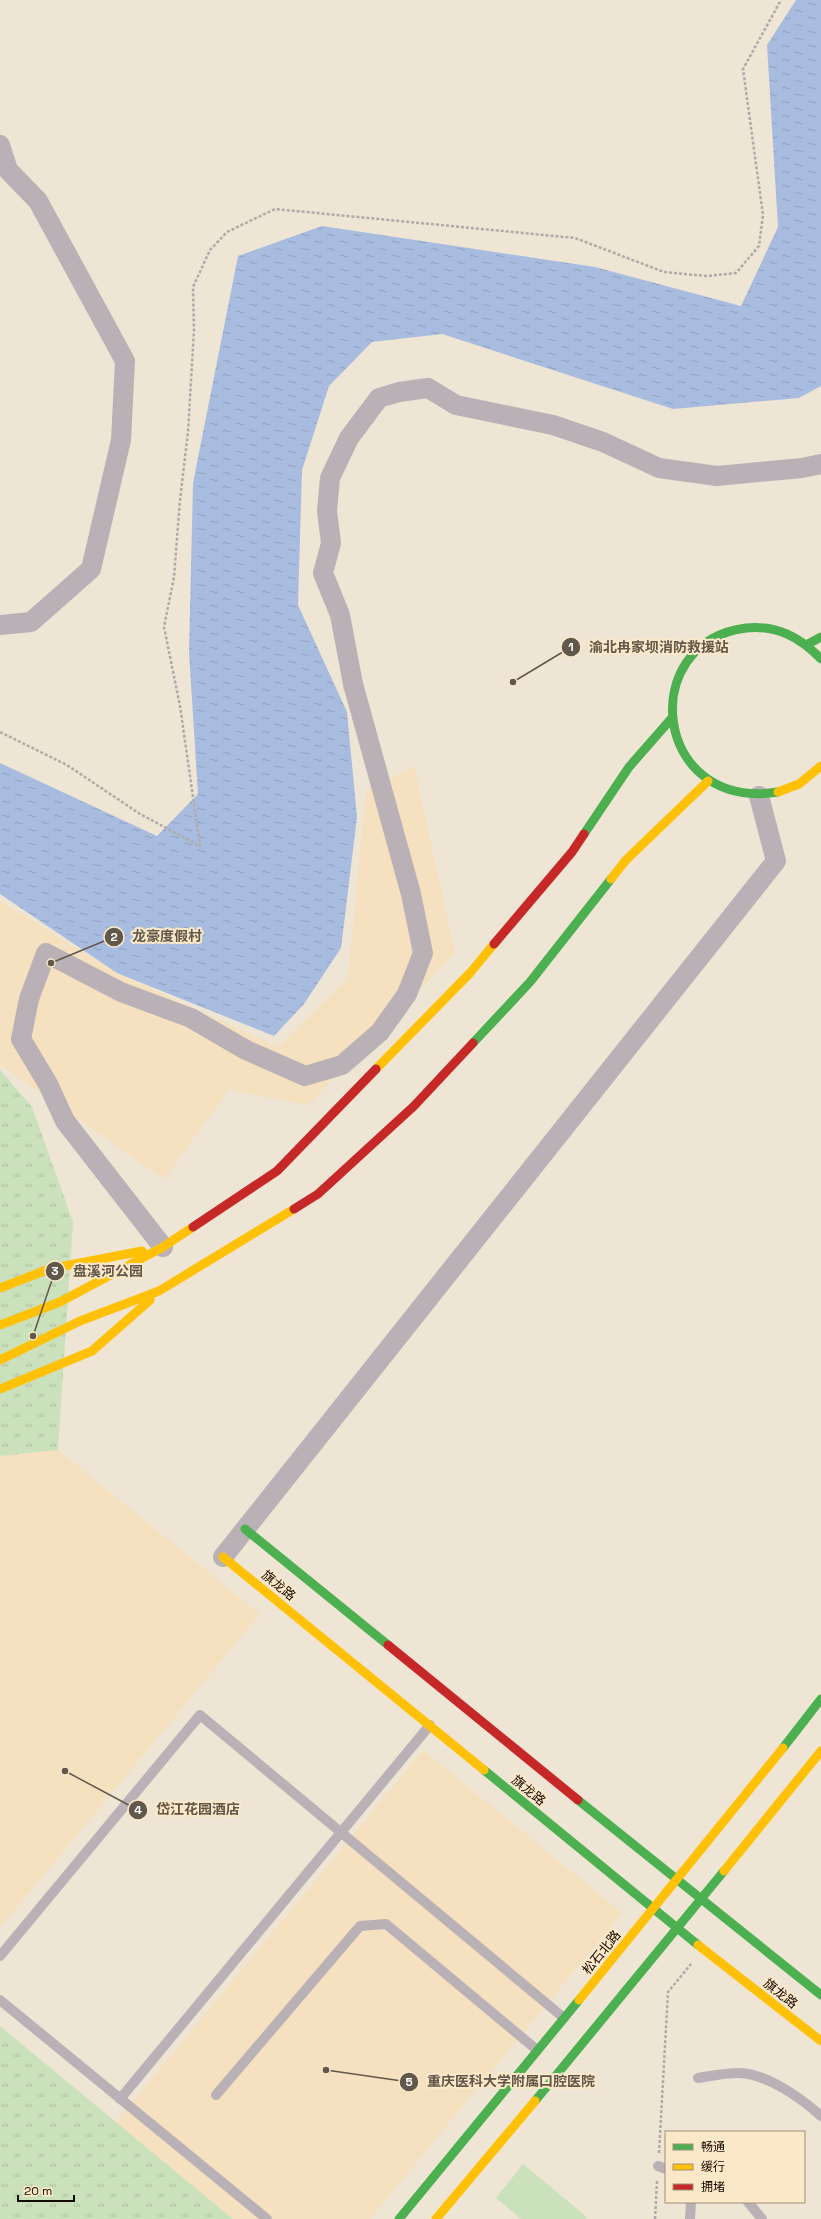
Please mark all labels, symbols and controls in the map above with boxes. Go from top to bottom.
callout: 渝北冉家坝消防救援站 [561,634,737,660]
text: 渝北冉家坝消防救援站 [589,638,729,656]
text: 1 [568,639,574,655]
callout: 龙豪度假村 [104,924,210,950]
text: 龙豪度假村 [132,927,202,945]
text: 2 [110,929,118,945]
callout: 盘溪河公园 [45,1258,151,1284]
text: 盘溪河公园 [73,1262,143,1280]
text: 3 [51,1263,59,1279]
street label: 旗龙路 [258,1567,299,1604]
street label: 旗龙路 [508,1772,549,1809]
callout: 岱江花园酒店 [128,1797,248,1823]
text: 岱江花园酒店 [156,1800,240,1818]
text: 4 [134,1802,142,1818]
street label: 松石北路 [578,1927,624,1978]
street label: 旗龙路 [760,1975,801,2012]
callout: 重庆医科大学附属口腔医院 [399,2069,603,2095]
text: 重庆医科大学附属口腔医院 [427,2072,595,2090]
text: 5 [405,2074,413,2090]
legend [665,2131,805,2203]
text: 畅通 [701,2139,725,2155]
text: 缓行 [701,2159,725,2175]
scale bar [18,2177,74,2203]
text: 拥堵 [701,2179,725,2195]
text: 20 m [24,2183,52,2199]

